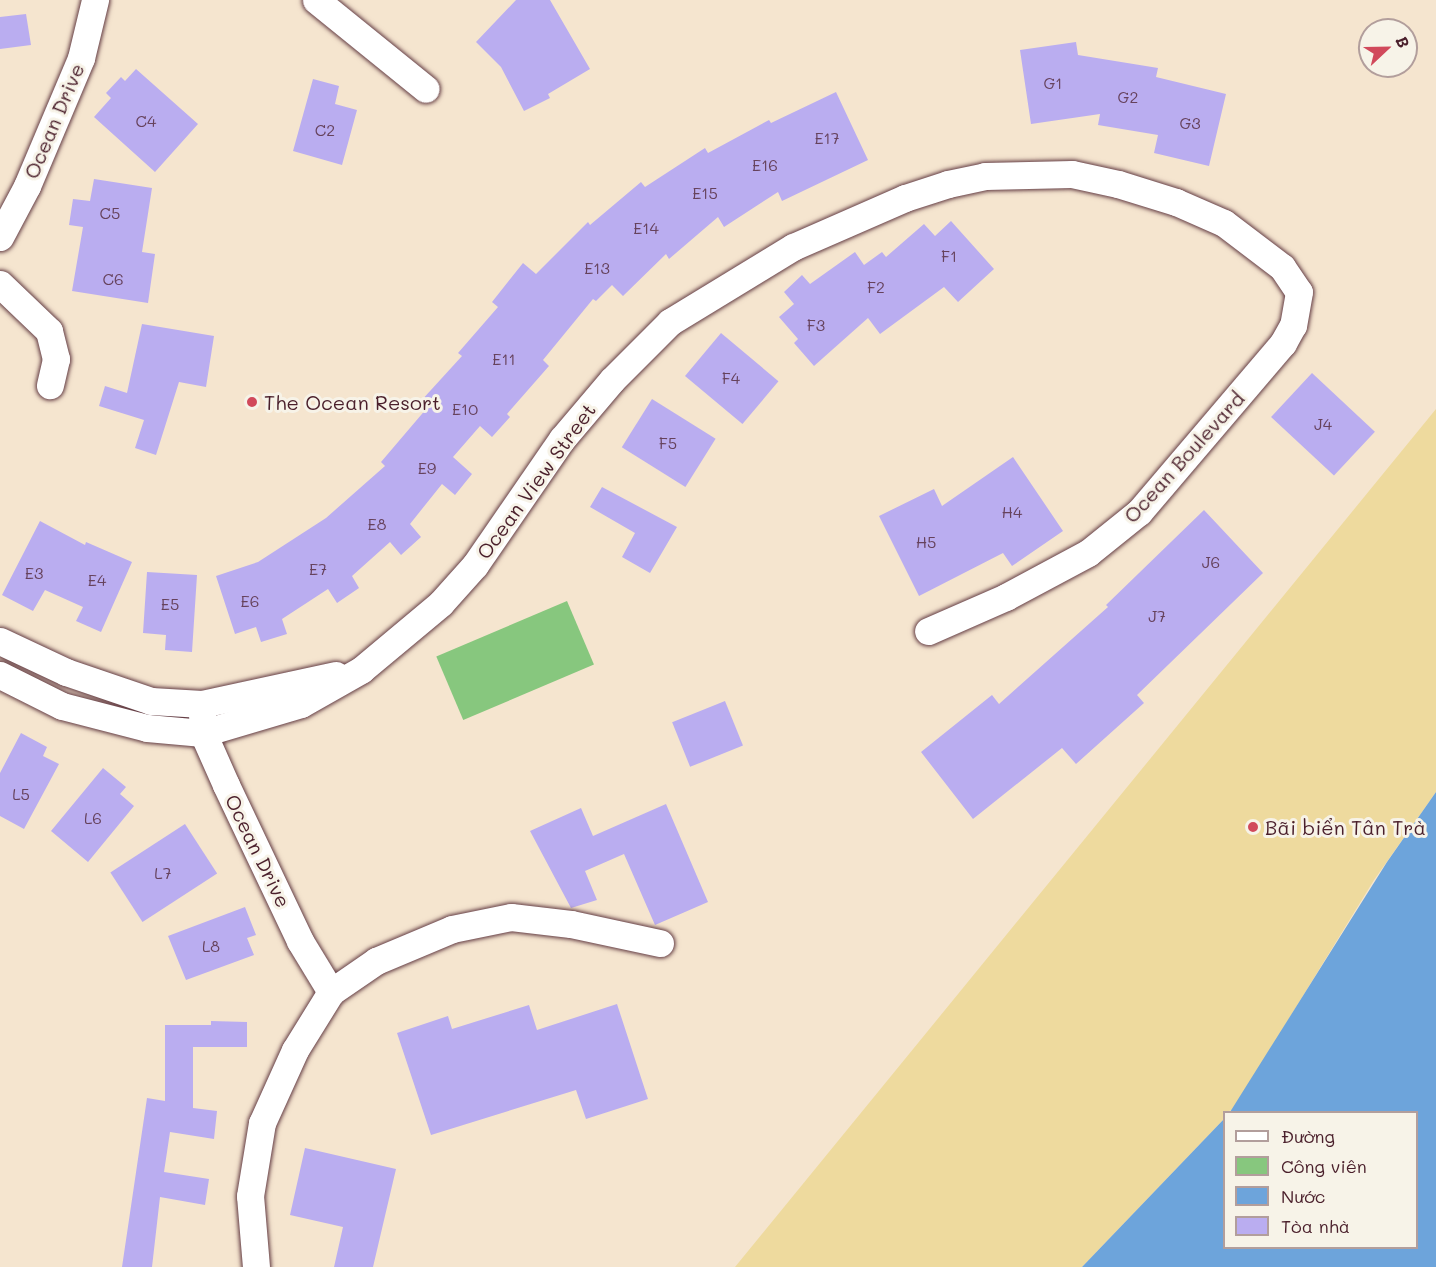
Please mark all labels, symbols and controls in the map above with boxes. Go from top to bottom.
north arrow [1358,18,1418,78]
text: B [1392,33,1415,51]
street label: Ocean Drive [19,60,89,182]
house number: G1 [1043,73,1063,93]
house number: G2 [1118,87,1138,107]
house number: C4 [136,111,156,131]
house number: G3 [1179,113,1201,133]
house number: C2 [315,120,335,140]
house number: E17 [814,128,840,148]
house number: E16 [752,155,778,175]
house number: E15 [692,183,718,203]
house number: C5 [100,203,120,223]
house number: E14 [633,218,659,238]
house number: F1 [941,246,957,266]
house number: E13 [584,258,610,278]
house number: C6 [102,269,124,289]
house number: F2 [867,277,885,297]
house number: F3 [807,315,825,335]
house number: E11 [492,349,516,369]
house number: F4 [722,368,740,388]
street label: Ocean Boulevard [1119,386,1249,528]
place label: The Ocean Resort [264,390,441,414]
marker: The Ocean Resort [245,395,259,409]
street label: Ocean View Street [471,398,601,564]
house number: E10 [452,399,478,419]
house number: J4 [1314,414,1332,434]
house number: F5 [659,433,677,453]
house number: E9 [418,458,436,478]
house number: H4 [1002,502,1022,522]
house number: E8 [368,514,386,534]
house number: H5 [916,532,936,552]
house number: J6 [1202,552,1220,572]
house number: E7 [309,559,327,579]
house number: E3 [25,563,43,583]
house number: E4 [88,570,106,590]
house number: E6 [241,591,259,611]
house number: E5 [161,594,179,614]
house number: J7 [1148,606,1166,626]
house number: L5 [12,784,30,804]
street label: Ocean Drive [220,791,296,911]
house number: L6 [84,808,102,828]
place label: Bãi biển Tân Trà [1265,815,1426,839]
marker: Bãi biển Tân Trà [1246,820,1260,834]
house number: L7 [154,863,172,883]
house number: L8 [202,936,220,956]
legend [1223,1111,1418,1249]
text: Đường [1281,1124,1335,1148]
text: Công viên [1281,1154,1367,1178]
text: Nước [1281,1184,1325,1208]
text: Tòa nhà [1281,1214,1350,1238]

